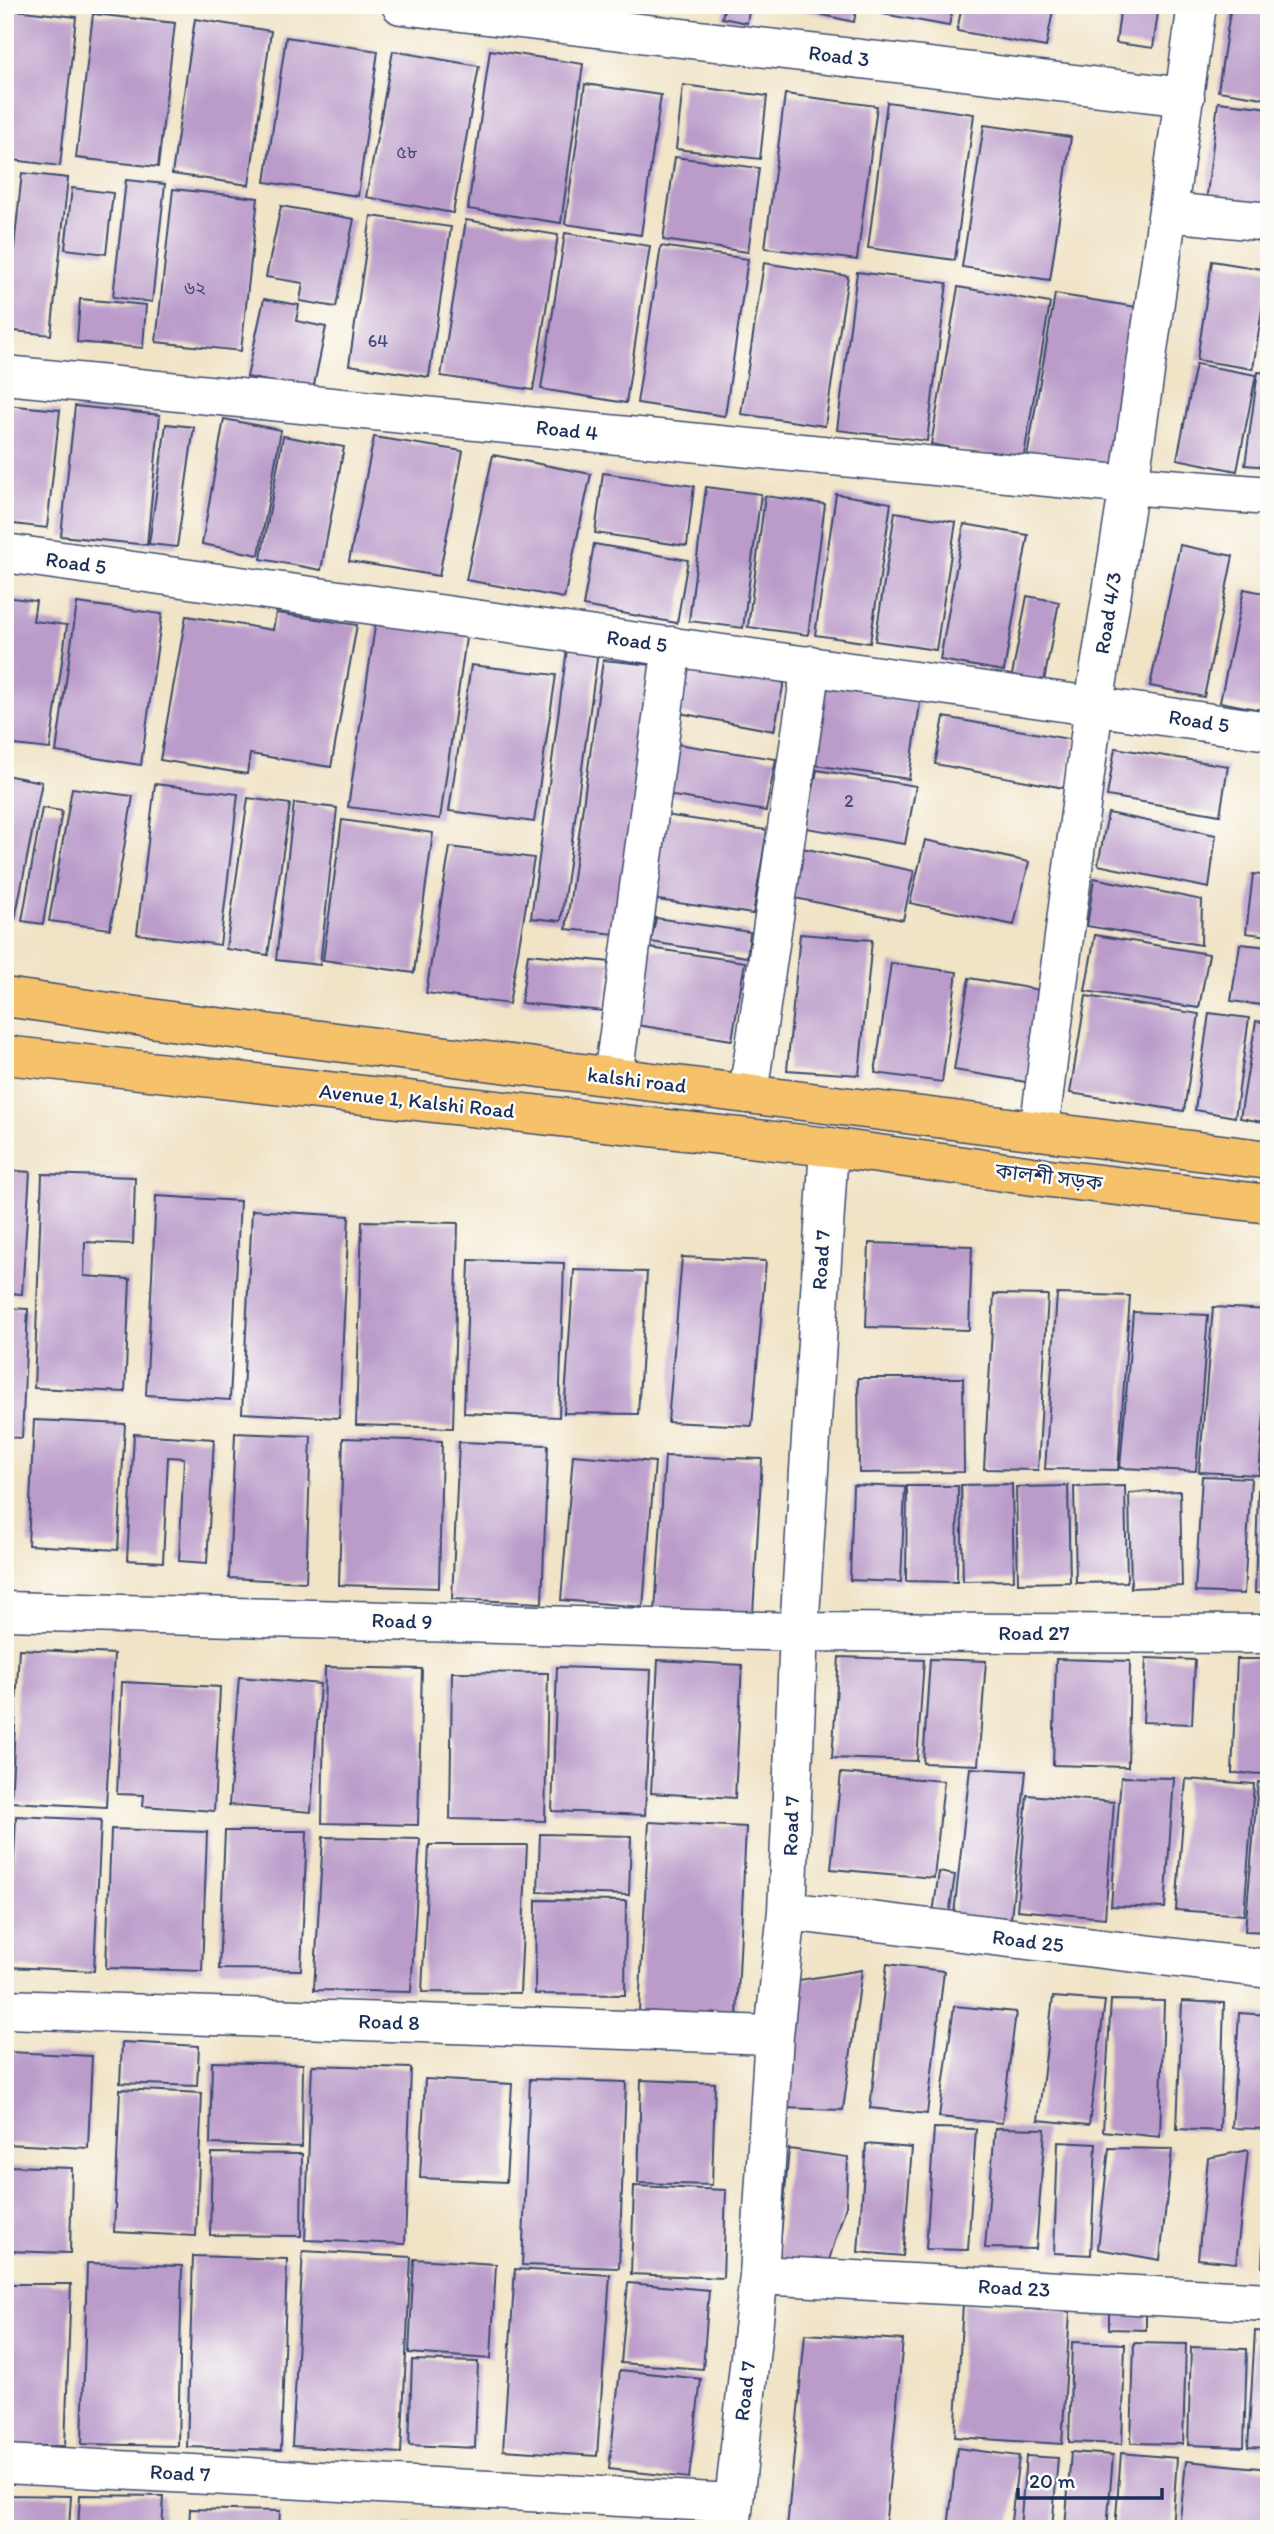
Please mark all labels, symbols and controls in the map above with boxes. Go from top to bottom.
street label: Road 3 [807,39,871,72]
house number: ৫৮ [396,141,418,163]
house number: ৬২ [184,277,206,299]
house number: 64 [368,330,388,352]
street label: Road 4 [535,414,600,445]
street label: Road 5 [44,546,108,579]
street label: Road 4/3 [1089,570,1126,656]
street label: Road 5 [605,624,669,657]
street label: Road 5 [1167,703,1231,738]
house number: 2 [844,790,854,812]
street label: kalshi road [586,1061,689,1098]
street label: Avenue 1, Kalshi Road [318,1078,517,1123]
street label: কালশী সড়ক [993,1157,1105,1196]
street label: Road 7 [806,1229,835,1291]
street label: Road 9 [371,1607,433,1634]
street label: Road 27 [998,1620,1070,1645]
street label: Road 7 [777,1795,804,1857]
street label: Road 25 [991,1924,1065,1957]
street label: Road 8 [358,2008,420,2035]
street label: Road 23 [977,2273,1051,2302]
street label: Road 7 [728,2359,761,2422]
scale bar [1018,2457,1162,2501]
street label: Road 7 [149,2458,211,2487]
text: 20 m [1029,2468,1076,2493]

